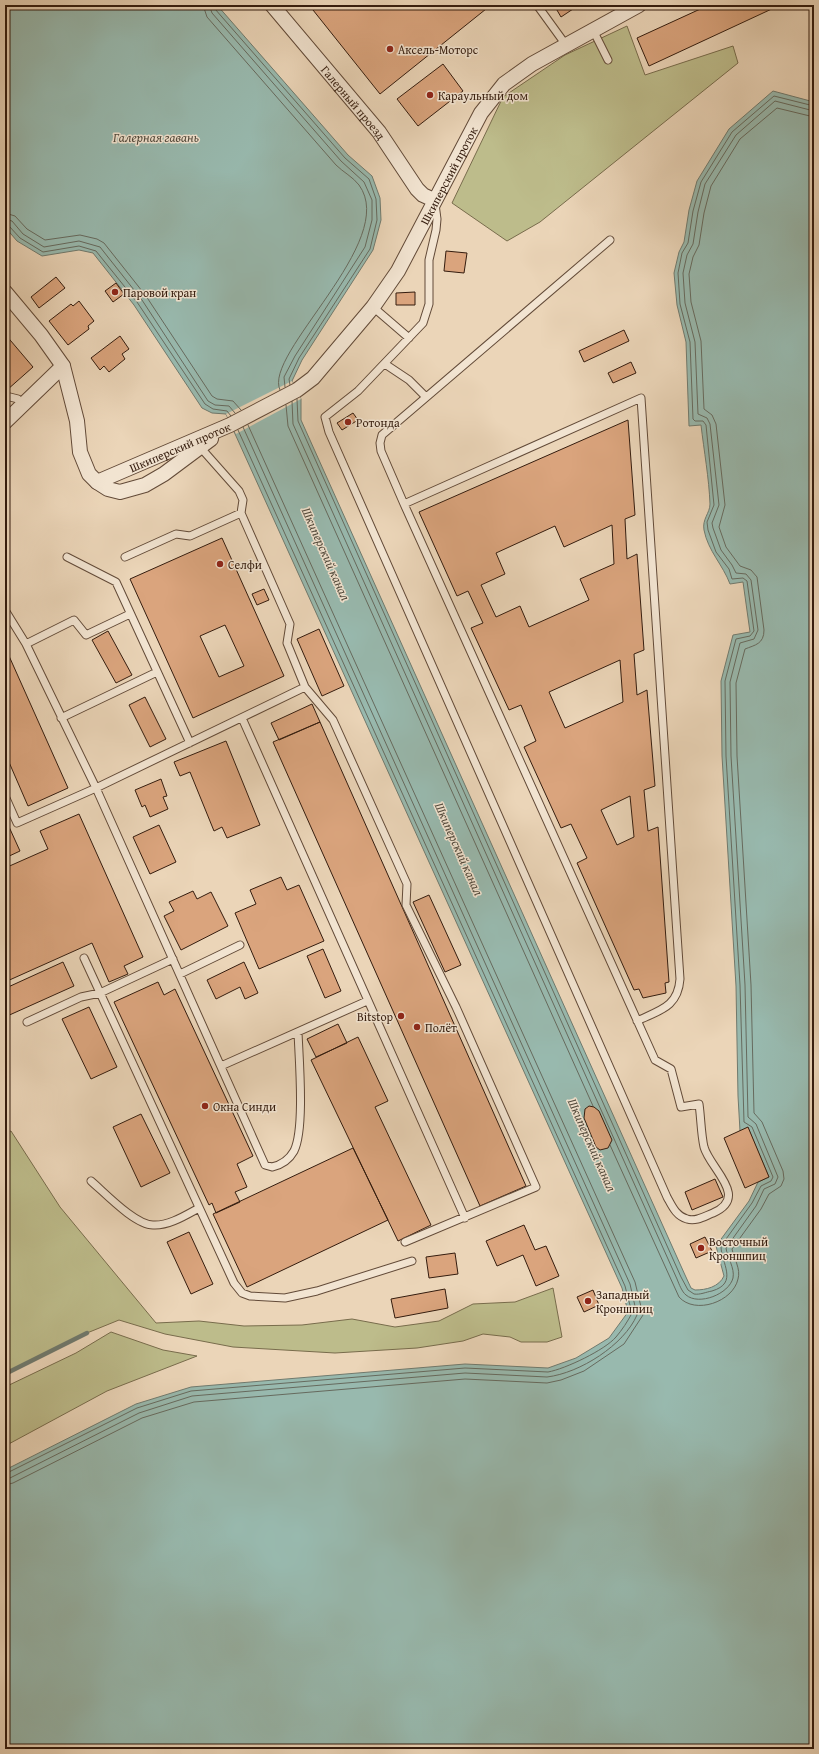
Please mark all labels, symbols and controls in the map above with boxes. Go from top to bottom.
place label: Аксель-Моторс [398,41,479,58]
marker: Аксель-Моторс [385,44,395,54]
street label: Галерный проезд [318,61,390,143]
place label: Караульный дом [438,87,528,104]
marker: Караульный дом [425,90,435,100]
street label: Шкиперский проток [415,123,481,227]
water label: Галерная гавань [112,128,199,147]
place label: Паровой кран [123,284,196,301]
marker: Паровой кран [110,287,120,297]
place label: Ротонда [356,414,400,431]
street label: Шкиперский проток [127,417,234,476]
marker: Ротонда [343,417,353,427]
water label: Шкиперский канал [297,504,355,604]
place label: Селфи [228,556,262,573]
marker: Селфи [215,559,225,569]
water label: Шкиперский канал [430,799,488,899]
place label: Bitstop [357,1008,394,1025]
marker: Bitstop [396,1011,406,1021]
place label: Полёт [425,1019,457,1036]
marker: Полёт [412,1022,422,1032]
water label: Шкиперский канал [563,1095,621,1195]
place label: Окна Синди [213,1098,276,1115]
marker: Окна Синди [200,1101,210,1111]
place label: Восточный Кроншпиц [709,1233,768,1264]
marker: Восточный Кроншпиц [696,1243,706,1253]
place label: Западный Кроншпиц [596,1286,653,1317]
marker: Западный Кроншпиц [583,1296,593,1306]

